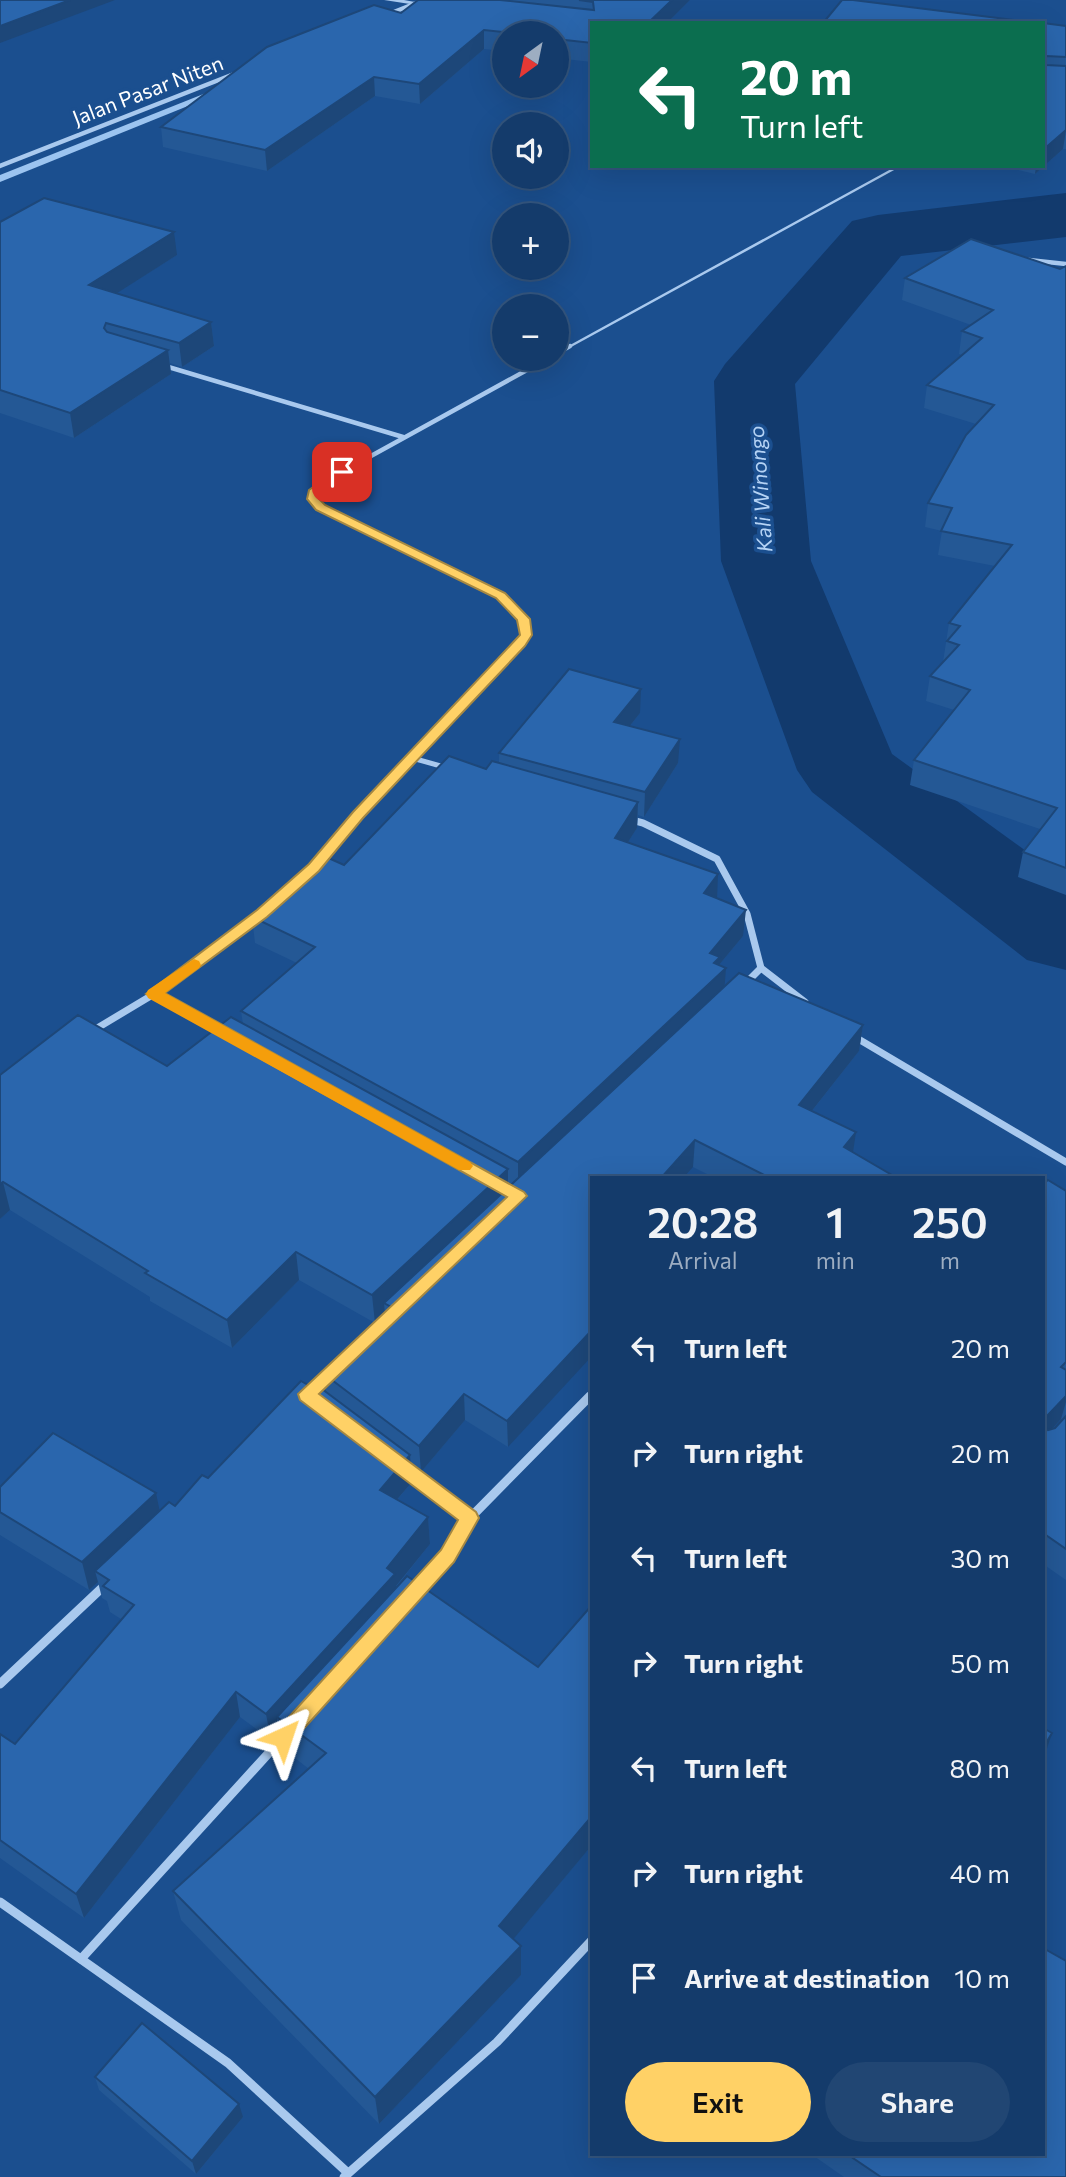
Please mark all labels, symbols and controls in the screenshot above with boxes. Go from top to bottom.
north arrow [492,21,569,98]
map controls [492,21,569,371]
text: 20 m [740,45,852,105]
street label: Jalan Pasar Niten [69,49,226,130]
icon: left [625,49,716,140]
text: Turn left [740,105,864,145]
button: sound [492,112,569,189]
button: + [492,203,569,280]
button: − [492,294,569,371]
water label: Kali Winongo [743,425,776,553]
pin [312,442,372,502]
icon: arrive [323,453,361,491]
text: 20:28 [647,1195,758,1247]
text: 1 [826,1195,845,1247]
text: 250 [912,1195,988,1247]
text: Arrival [668,1246,738,1274]
text: min [816,1246,855,1274]
text: m [940,1246,960,1274]
icon: left [625,1329,663,1367]
text: Turn left [684,1332,787,1363]
text: 20 m [951,1332,1010,1363]
icon: right [625,1434,663,1472]
text: Turn right [684,1437,803,1468]
text: 20 m [951,1437,1010,1468]
icon: left [625,1539,663,1577]
text: Turn left [684,1542,787,1573]
text: 30 m [951,1542,1010,1573]
icon: right [625,1644,663,1682]
text: Turn right [684,1647,803,1678]
text: 50 m [950,1647,1010,1678]
position arrow [246,1700,320,1774]
icon: left [625,1749,663,1787]
text: Turn left [684,1752,787,1783]
text: 80 m [950,1752,1010,1783]
icon: right [625,1854,663,1892]
text: Turn right [684,1857,803,1888]
text: 40 m [950,1857,1010,1888]
icon: arrive [625,1959,663,1997]
text: Arrive at destination [684,1962,930,1993]
text: 10 m [954,1962,1010,1993]
button: Exit [625,2062,811,2142]
button: Share [825,2062,1010,2142]

